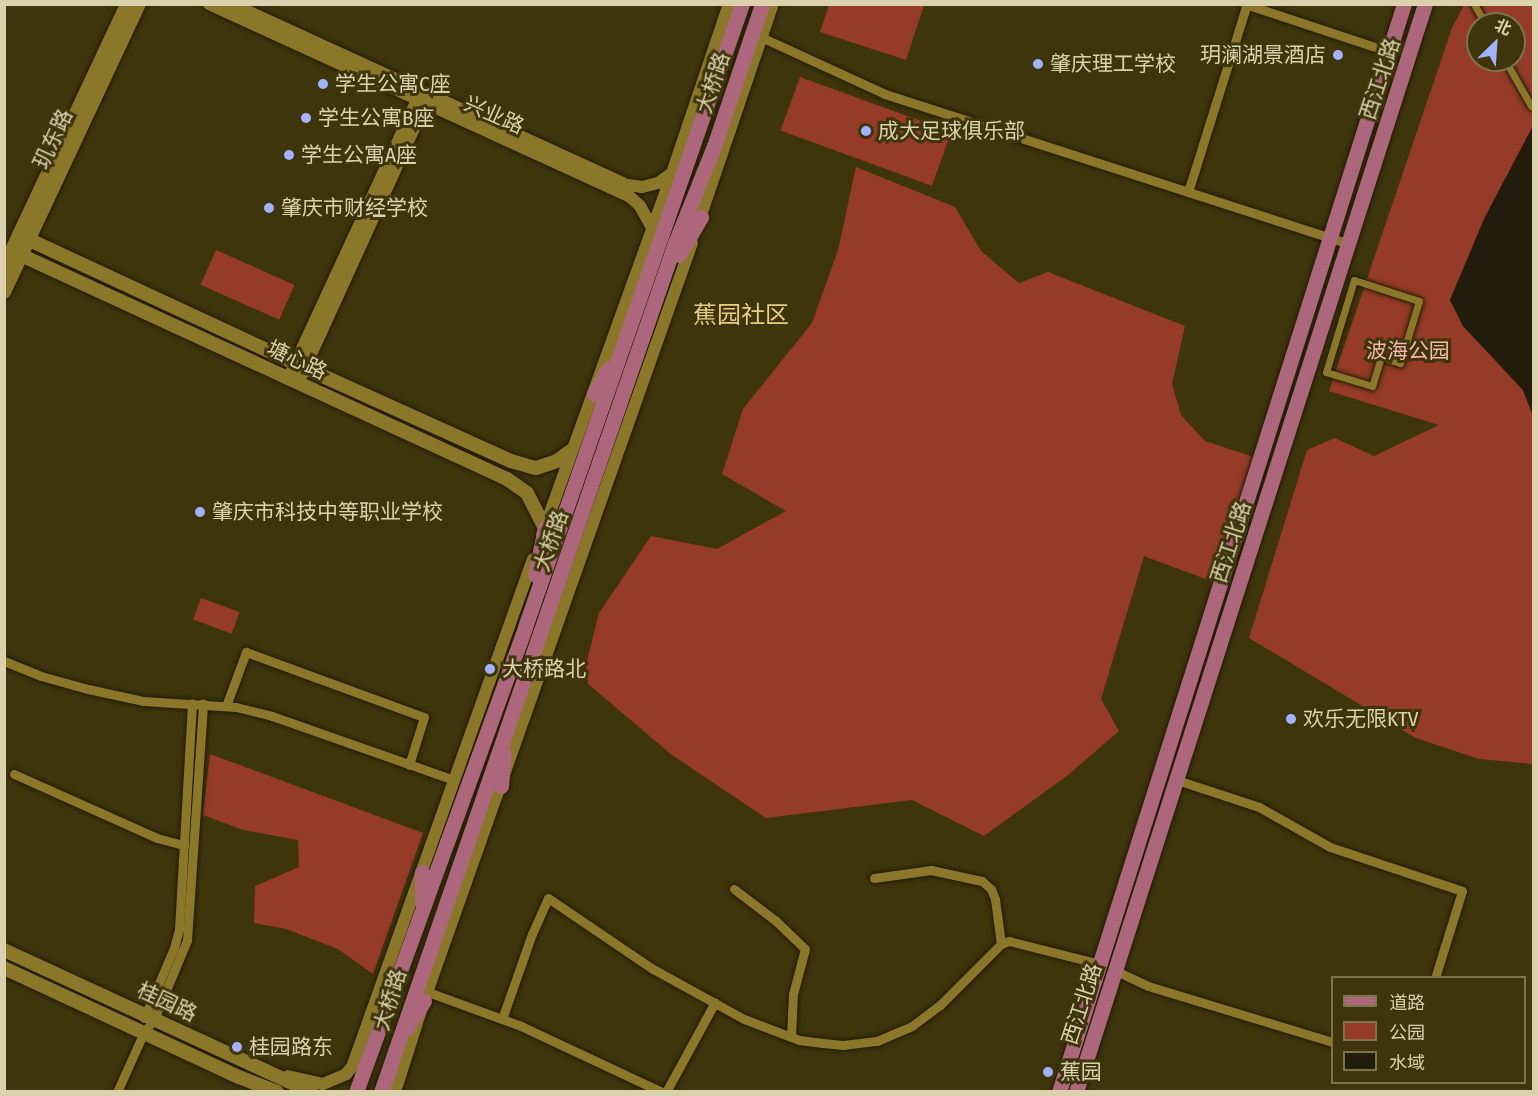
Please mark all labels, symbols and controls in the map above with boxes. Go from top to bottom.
north arrow [1466,12,1526,72]
text: 北 [1492,15,1514,39]
street label: 西江北路 [1355,35,1405,123]
place label: 玥澜湖景酒店 [1200,42,1326,68]
marker: 玥澜湖景酒店 [1331,48,1345,62]
street label: 大桥路 [691,49,735,117]
place label: 肇庆理工学校 [1050,51,1176,77]
marker: 肇庆理工学校 [1031,57,1045,71]
place label: 学生公寓C座 [335,71,451,97]
marker: 学生公寓C座 [316,77,330,91]
street label: 兴业路 [460,91,528,139]
street label: 玑东路 [28,105,78,173]
place label: 学生公寓B座 [318,105,434,131]
marker: 学生公寓B座 [299,111,313,125]
place label: 成大足球俱乐部 [878,118,1025,144]
marker: 成大足球俱乐部 [859,124,873,138]
place label: 学生公寓A座 [301,142,417,168]
marker: 学生公寓A座 [282,148,296,162]
place label: 肇庆市财经学校 [281,195,428,221]
marker: 肇庆市财经学校 [262,201,276,215]
district label: 蕉园社区 [693,302,789,330]
street label: 塘心路 [263,335,331,385]
park label: 波海公园 [1366,338,1450,364]
street label: 西江北路 [1206,498,1256,586]
place label: 肇庆市科技中等职业学校 [212,499,443,525]
marker: 肇庆市科技中等职业学校 [193,505,207,519]
street label: 大桥路 [529,507,573,575]
place label: 大桥路北 [502,656,586,682]
marker: 大桥路北 [483,662,497,676]
place label: 欢乐无限KTV [1303,706,1419,732]
marker: 欢乐无限KTV [1284,712,1298,726]
street label: 西江北路 [1057,960,1107,1048]
street label: 大桥路 [369,966,411,1034]
legend [1331,976,1526,1084]
street label: 桂园路 [133,977,201,1027]
text: 道路 [1389,992,1425,1014]
text: 公园 [1389,1022,1425,1044]
place label: 桂园路东 [249,1034,333,1060]
marker: 桂园路东 [230,1040,244,1054]
text: 水域 [1389,1052,1425,1074]
place label: 蕉园 [1060,1059,1102,1085]
marker: 蕉园 [1041,1065,1055,1079]

